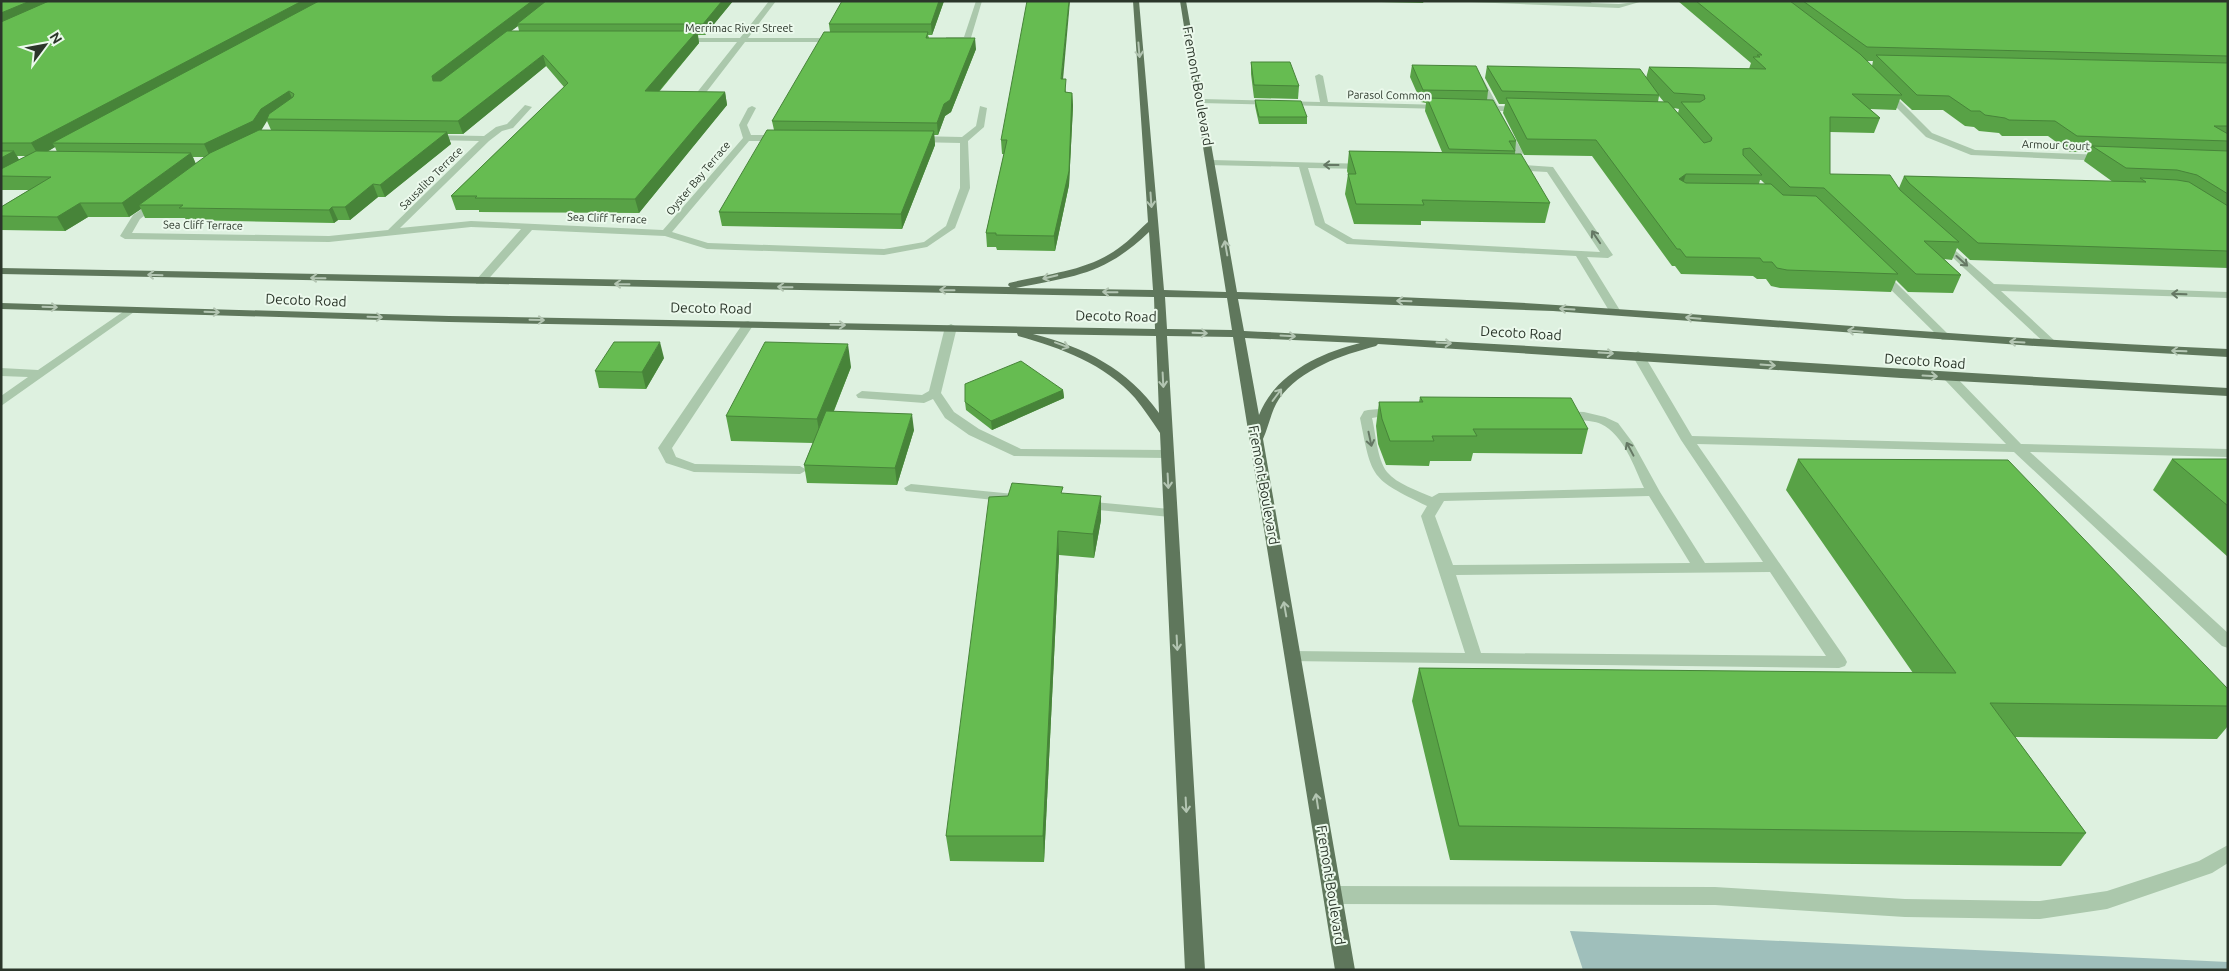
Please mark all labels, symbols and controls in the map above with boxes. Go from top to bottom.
north arrow [20,20,70,70]
street label: Merrimac River Street [685,22,794,34]
street label: Fremont Boulevard [1180,25,1216,147]
text: N [46,29,66,47]
one-way arrow [1135,42,1144,58]
street label: Parasol Common [1347,88,1431,102]
street label: Armour Court [2022,138,2091,152]
street label: Oyster Bay Terrace [664,139,732,217]
street label: Sausalito Terrace [397,144,465,212]
one-way arrow [1323,160,1339,170]
one-way arrow [1147,192,1156,208]
street label: Sea Cliff Terrace [567,211,647,225]
street label: Sea Cliff Terrace [163,218,243,232]
one-way arrow [1591,231,1601,245]
one-way arrow [1220,240,1230,256]
one-way arrow [1956,255,1969,267]
one-way arrow [148,270,164,279]
one-way arrow [1042,273,1058,282]
one-way arrow [310,274,326,283]
one-way arrow [615,279,631,289]
one-way arrow [777,282,794,292]
one-way arrow [940,285,956,294]
one-way arrow [1102,287,1118,297]
one-way arrow [2171,289,2187,298]
street label: Decoto Road [265,291,347,309]
one-way arrow [1397,297,1413,306]
street label: Decoto Road [670,299,752,317]
one-way arrow [42,303,58,312]
one-way arrow [1559,305,1575,314]
one-way arrow [204,307,220,317]
street label: Decoto Road [1075,307,1157,325]
one-way arrow [367,312,383,321]
one-way arrow [1685,314,1701,323]
one-way arrow [529,315,545,325]
one-way arrow [830,320,846,330]
street label: Decoto Road [1480,323,1562,343]
one-way arrow [1847,327,1863,336]
one-way arrow [1192,328,1208,338]
one-way arrow [1279,332,1295,341]
one-way arrow [2009,338,2025,347]
one-way arrow [1436,339,1452,348]
one-way arrow [1054,341,1069,350]
one-way arrow [2171,347,2187,356]
one-way arrow [1598,349,1614,358]
street label: Decoto Road [1884,350,1966,372]
one-way arrow [1760,360,1776,369]
one-way arrow [1158,372,1167,388]
one-way arrow [1922,372,1938,381]
one-way arrow [1272,388,1282,402]
street label: Fremont Boulevard [1246,424,1282,546]
one-way arrow [1366,431,1376,447]
one-way arrow [1625,442,1634,457]
one-way arrow [1163,472,1172,488]
one-way arrow [1280,601,1290,617]
one-way arrow [1172,635,1181,651]
one-way arrow [1312,793,1322,809]
one-way arrow [1182,797,1191,813]
street label: Fremont Boulevard [1314,824,1348,946]

